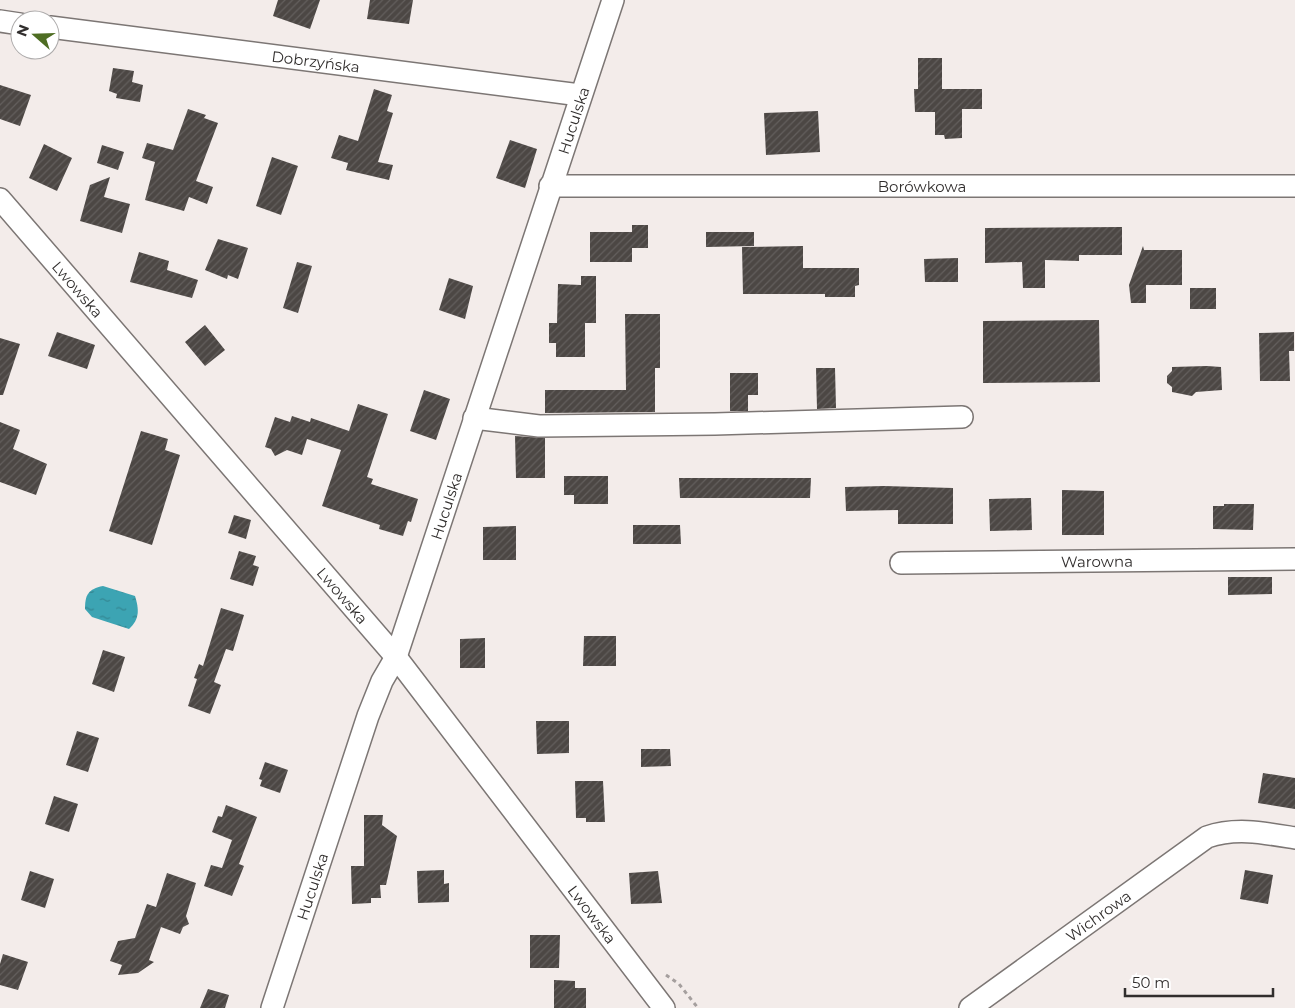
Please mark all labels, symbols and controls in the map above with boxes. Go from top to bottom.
north arrow [10,10,60,60]
text: N [12,22,33,39]
street label: Dobrzyńska [271,46,361,76]
street label: Huculska [553,84,593,157]
street label: Borówkowa [878,177,966,196]
street label: Lwowska [48,257,107,321]
street label: Huculska [426,470,466,542]
street label: Warowna [1061,551,1133,571]
street label: Lwowska [313,563,372,628]
street label: Huculska [292,850,332,923]
street label: Lwowska [564,881,621,947]
street label: Wichrowa [1062,886,1134,945]
scale bar [1125,966,1272,998]
text: 50 m [1132,973,1170,992]

